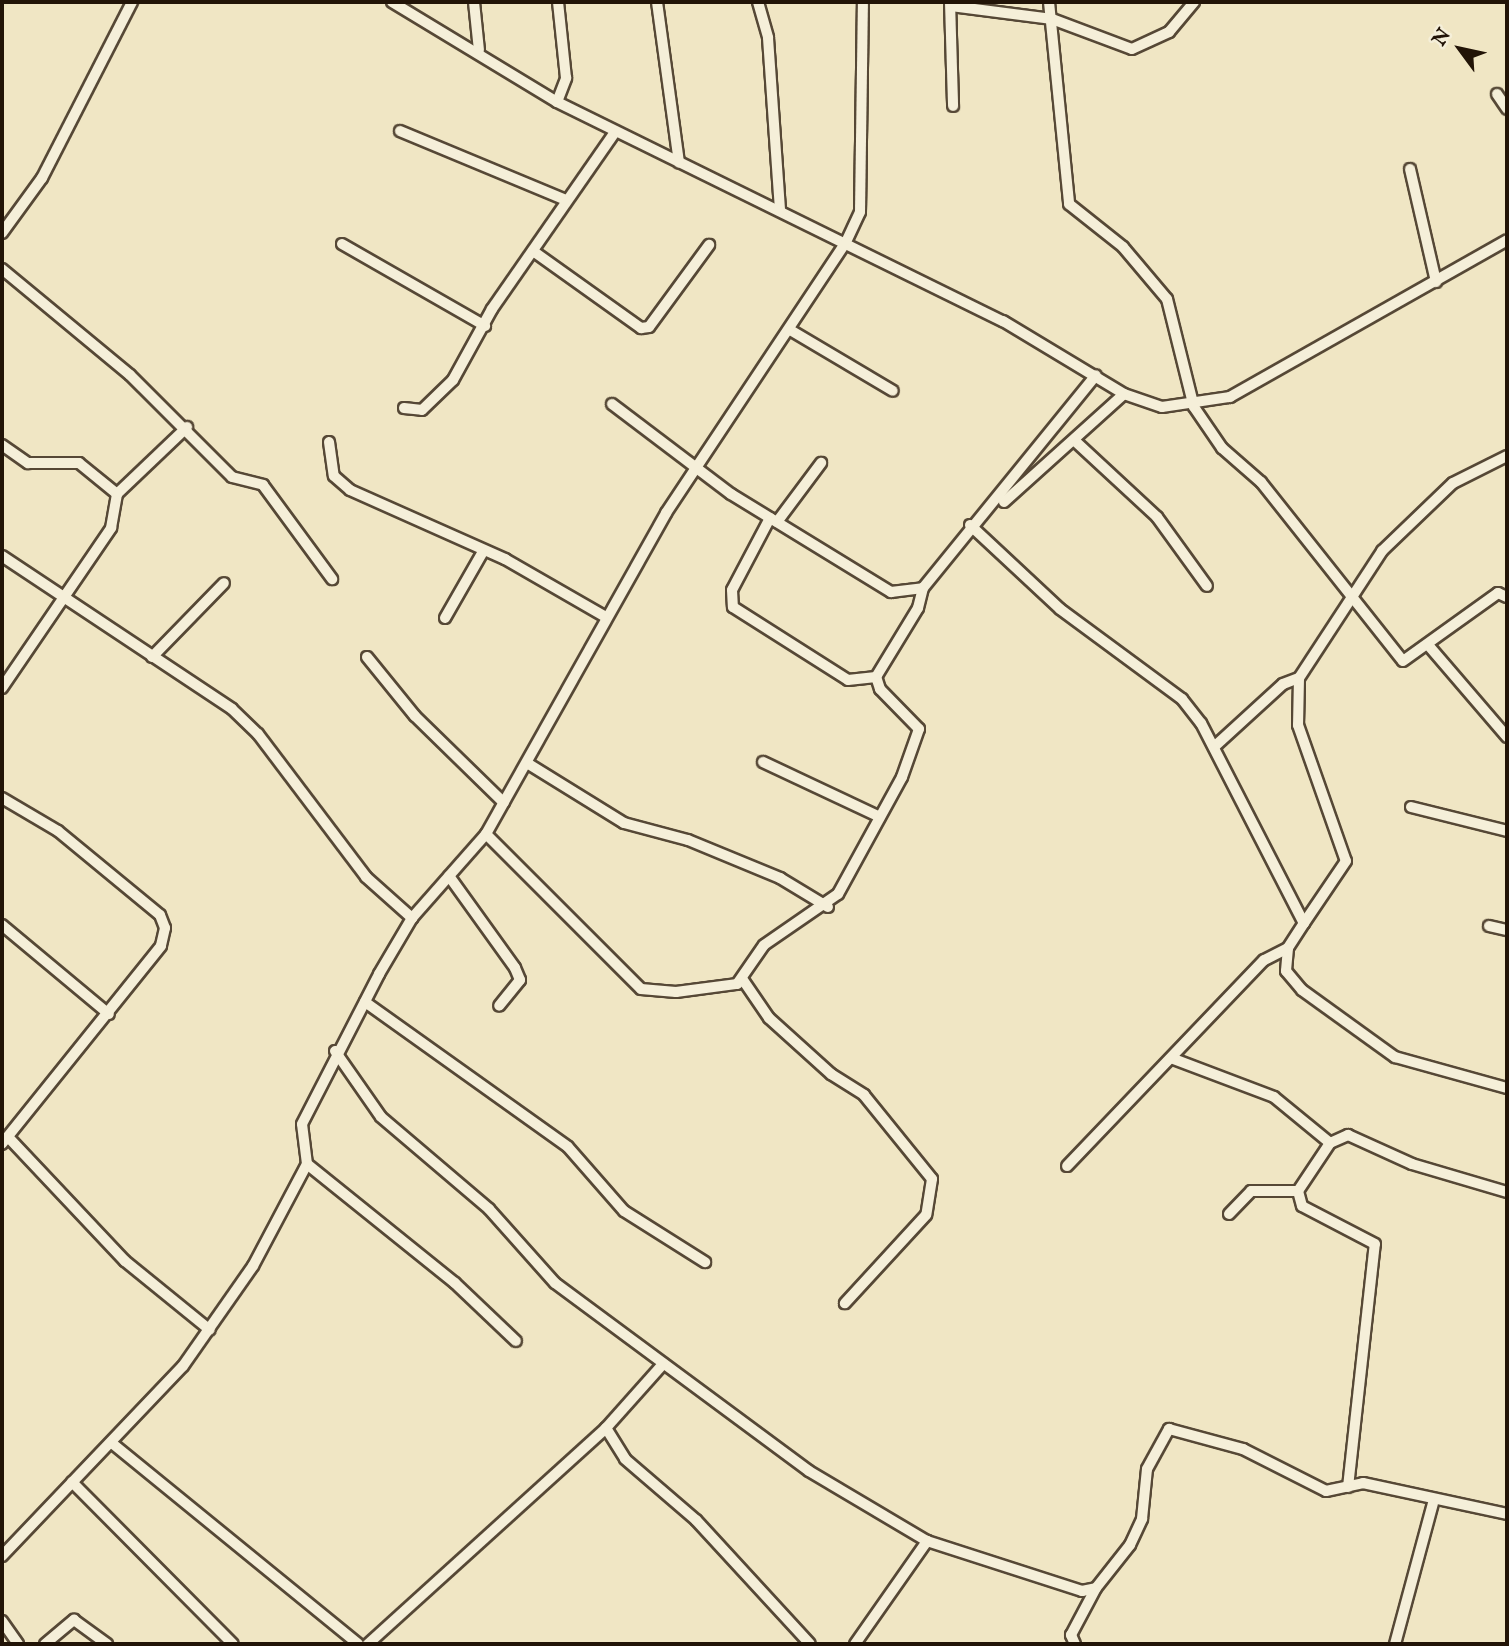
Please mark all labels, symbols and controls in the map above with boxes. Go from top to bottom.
north arrow [1425,14,1495,84]
text: N [1428,24,1457,51]

